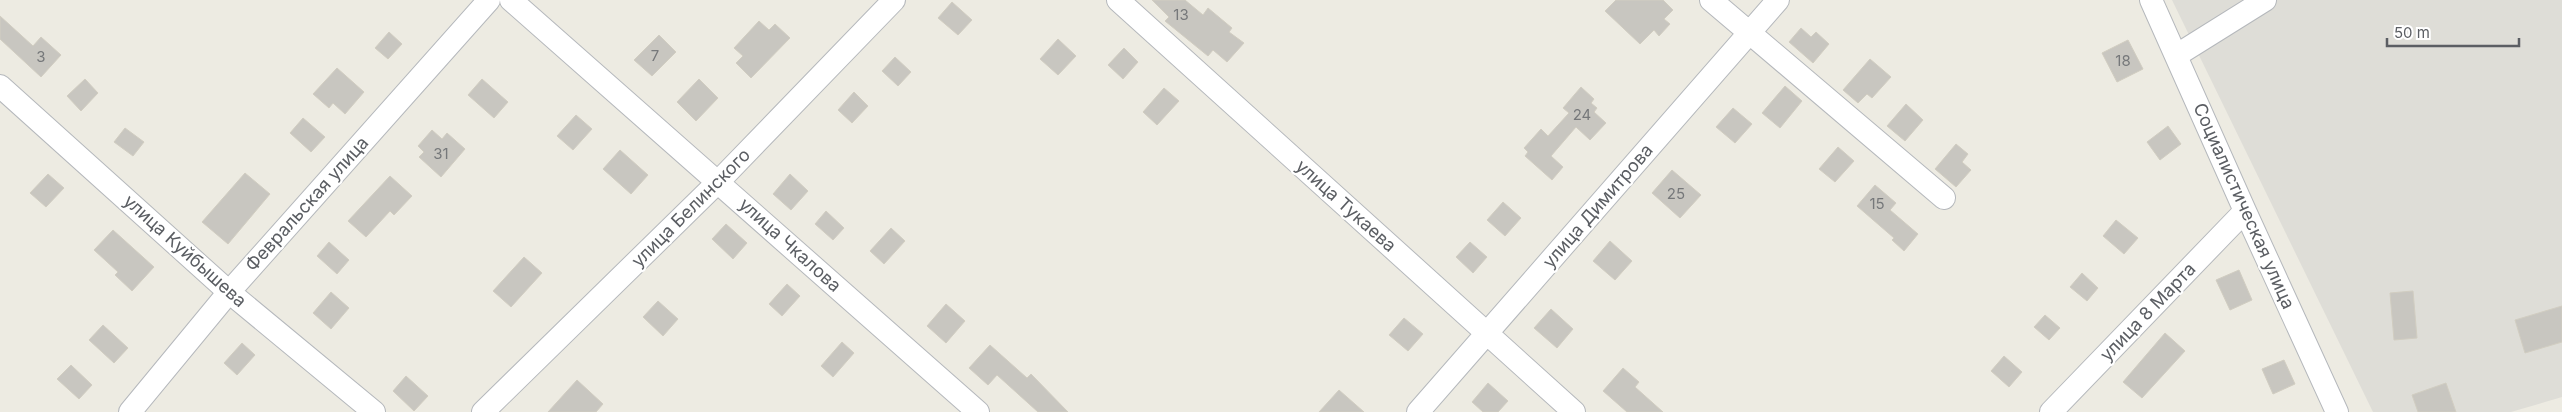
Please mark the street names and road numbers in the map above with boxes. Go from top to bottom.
street label: Социалистическая улица [2189,100,2299,312]
street label: Февральская улица [241,132,373,275]
street label: улица Димитрова [1538,140,1657,272]
street label: улица Белинского [627,144,754,271]
street label: улица Тукаева [1292,155,1401,256]
street label: улица Куйбышева [120,190,251,311]
street label: улица Чкалова [735,193,846,296]
street label: улица 8 Марта [2096,258,2200,365]

